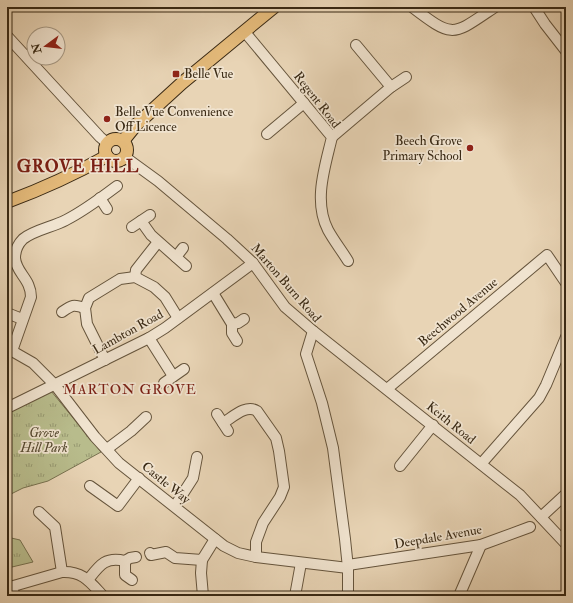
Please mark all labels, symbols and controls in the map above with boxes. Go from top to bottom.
north arrow [26,26,66,66]
text: N [29,41,45,56]
place label: Belle Vue [184,66,234,82]
marker: Belle Vue [171,69,181,79]
street label: Regent Road [290,69,344,132]
place label: Belle Vue Convenience Off Licence [115,104,234,135]
marker: Belle Vue Convenience Off Licence [102,114,112,124]
place label: Beech Grove Primary School [382,133,463,165]
marker: Beech Grove Primary School [465,143,475,153]
district label: GROVE HILL [17,156,139,177]
street label: Marton Burn Road [247,240,325,326]
street label: Beechwood Avenue [415,274,501,350]
street label: Lambton Road [90,306,167,358]
district label: MARTON GROVE [63,381,197,398]
street label: Keith Road [423,398,479,448]
park label: Grove Hill Park [19,425,68,456]
street label: Castle Way [138,459,194,508]
street label: Deepdale Avenue [393,521,484,554]

